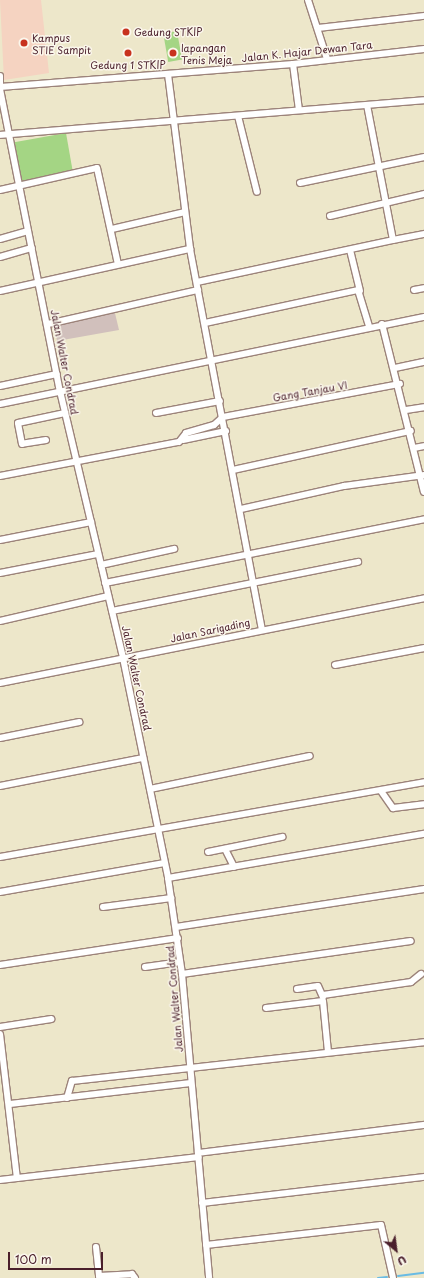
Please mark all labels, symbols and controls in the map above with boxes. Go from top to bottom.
place label: Gedung STKIP [134,26,202,38]
marker: Gedung STKIP [121,27,131,37]
place label: Kampus STIE Sampit [32,31,92,54]
marker: Kampus STIE Sampit [19,38,29,48]
street label: Jalan K. Hajar Dewan Tara [241,38,373,64]
place label: lapangan Tenis Meja [181,41,232,64]
marker: Gedung 1 STKIP [123,48,133,58]
marker: lapangan Tenis Meja [168,48,178,58]
place label: Gedung 1 STKIP [90,59,166,71]
street label: Jalan Walter Condrad [49,308,81,416]
street label: Gang Tanjau VI [272,379,348,403]
street label: Jalan Sarigading [169,616,251,644]
street label: Jalan Walter Condrad [120,624,154,732]
street label: Jalan Walter Condrad [163,945,185,1053]
north arrow [376,1230,416,1270]
scale bar [10,1244,105,1270]
text: 100 m [15,1250,52,1268]
text: U [394,1251,410,1270]

